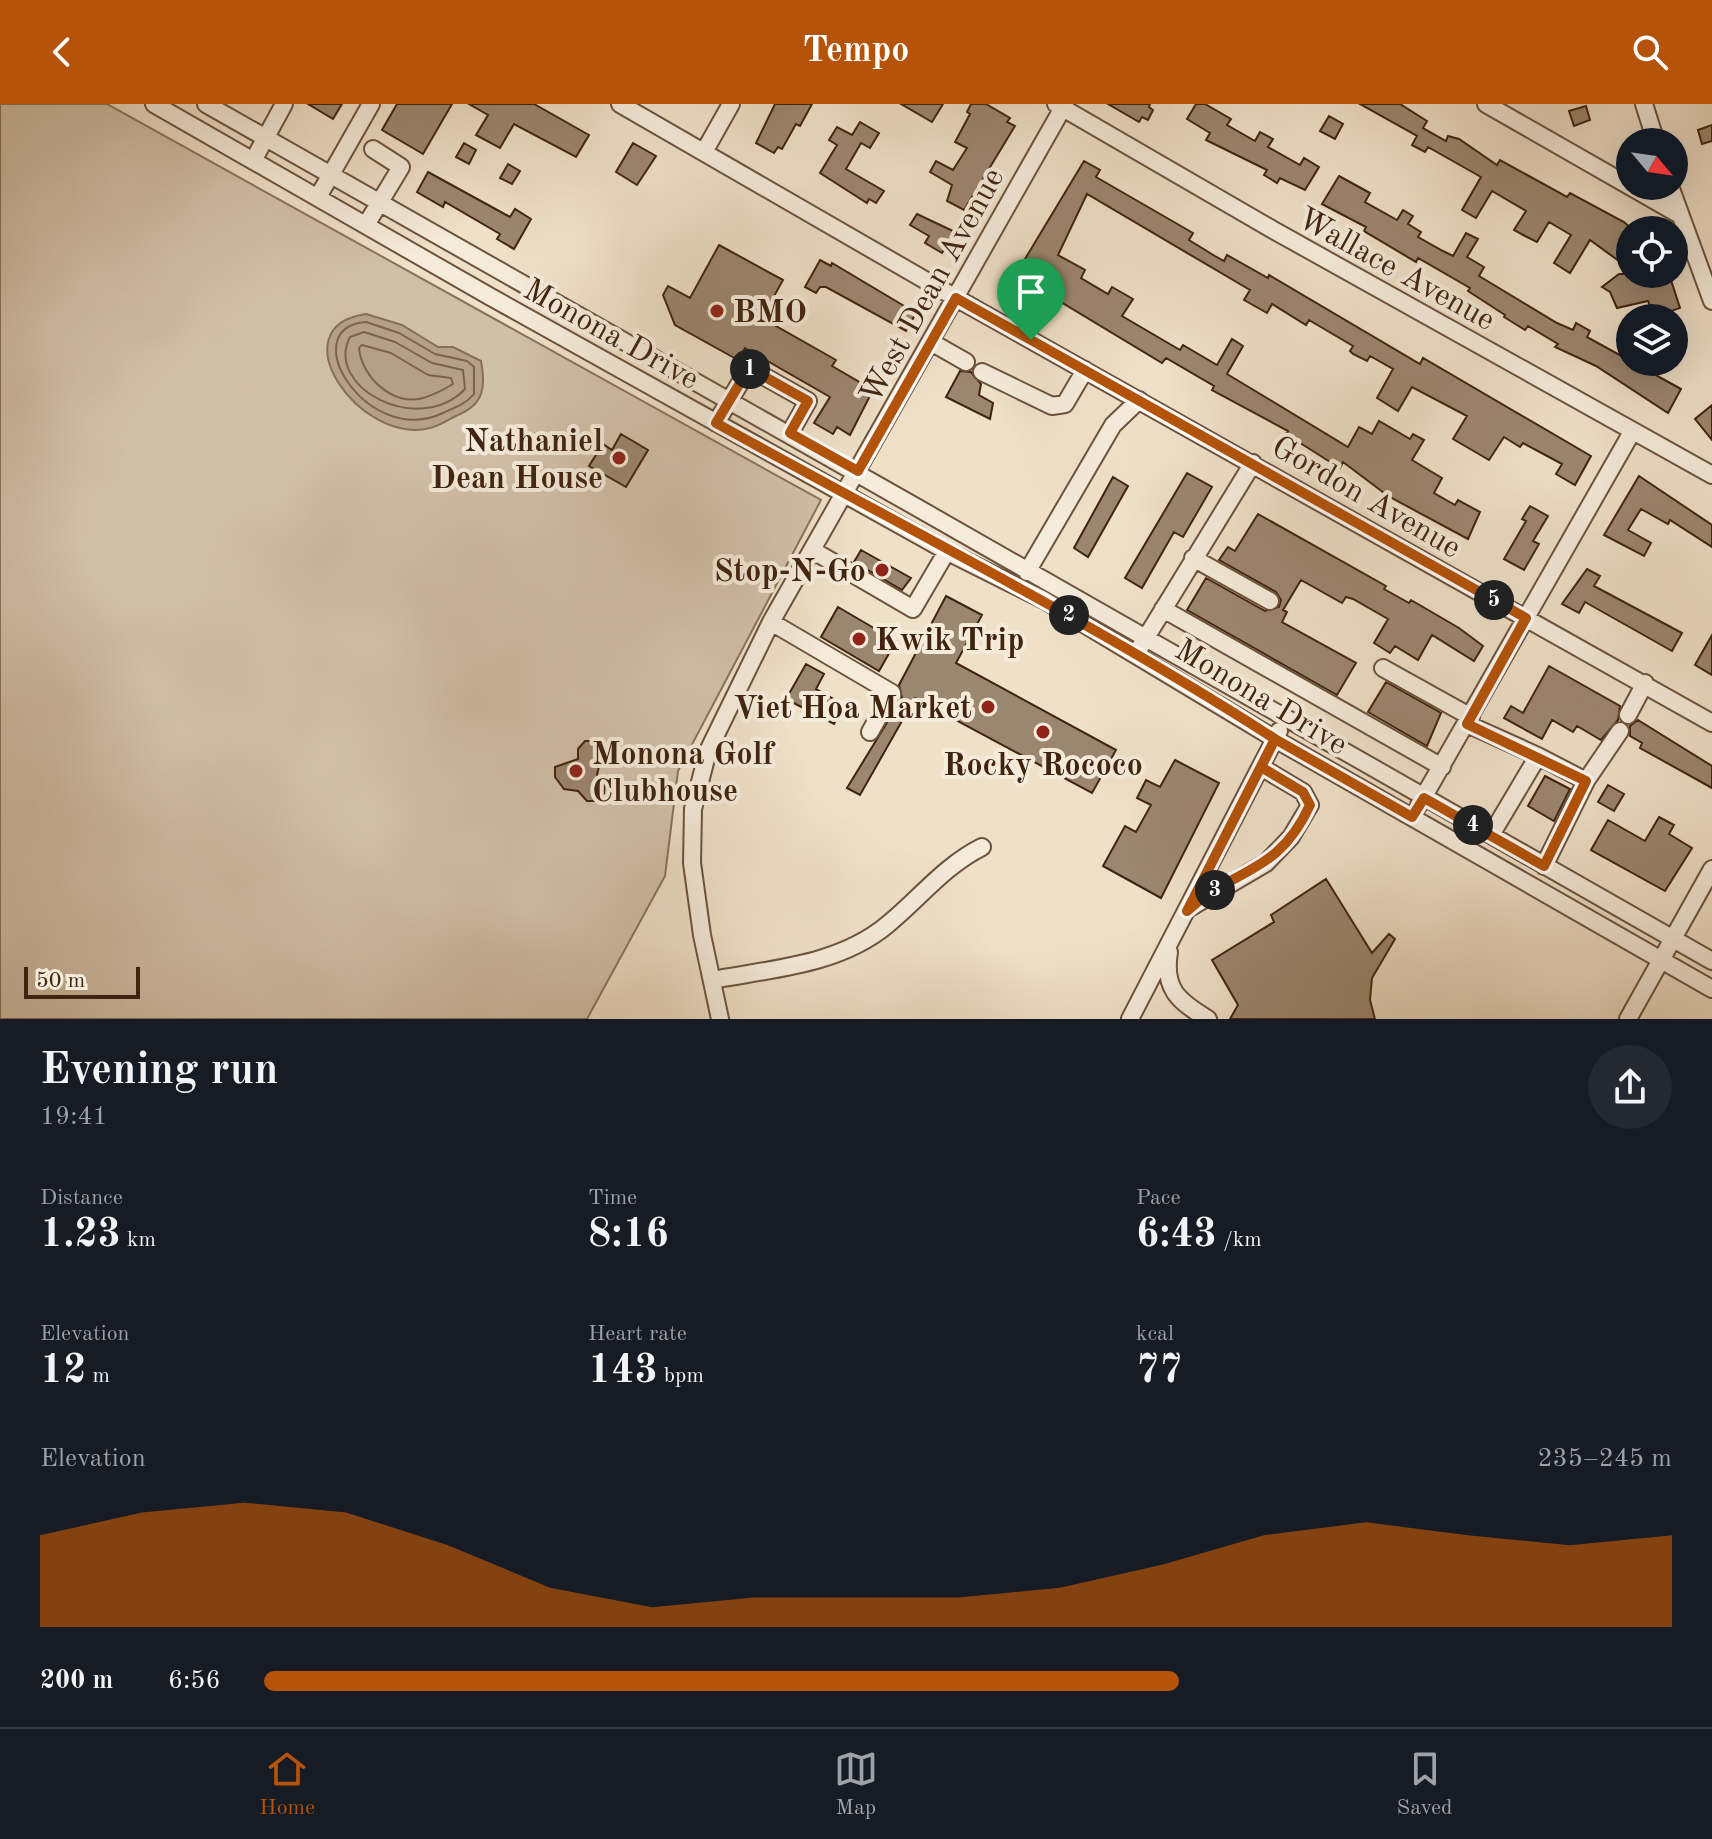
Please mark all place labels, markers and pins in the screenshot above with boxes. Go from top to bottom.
pin [997,258,1065,340]
place label: BMO [733,298,807,330]
marker: BMO [708,302,726,320]
pin: 1 [730,349,770,389]
place label: Nathaniel Dean House [431,427,603,496]
marker: Nathaniel Dean House [610,449,628,467]
place label: Stop-N-Go [714,557,866,589]
marker: Stop-N-Go [873,561,891,579]
pin: 5 [1474,580,1514,620]
pin: 2 [1049,595,1089,635]
place label: Kwik Trip [875,626,1025,658]
marker: Kwik Trip [850,630,868,648]
place label: Viet Hoa Market [733,694,972,726]
marker: Viet Hoa Market [979,698,997,716]
marker: Rocky Rococo [1034,723,1052,741]
place label: Monona Golf Clubhouse [592,740,776,809]
place label: Rocky Rococo [943,751,1143,783]
marker: Monona Golf Clubhouse [567,762,585,780]
pin: 4 [1453,805,1493,845]
pin: 3 [1195,870,1235,910]

